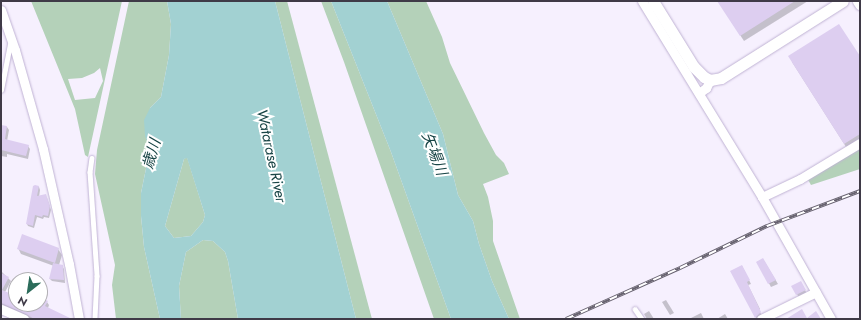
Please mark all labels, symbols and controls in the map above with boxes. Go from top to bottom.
water label: Watarase River [252,108,290,204]
water label: 矢場川 [418,130,450,178]
water label: 歳川 [139,137,165,171]
north arrow [8,272,48,312]
text: N [15,292,30,311]

